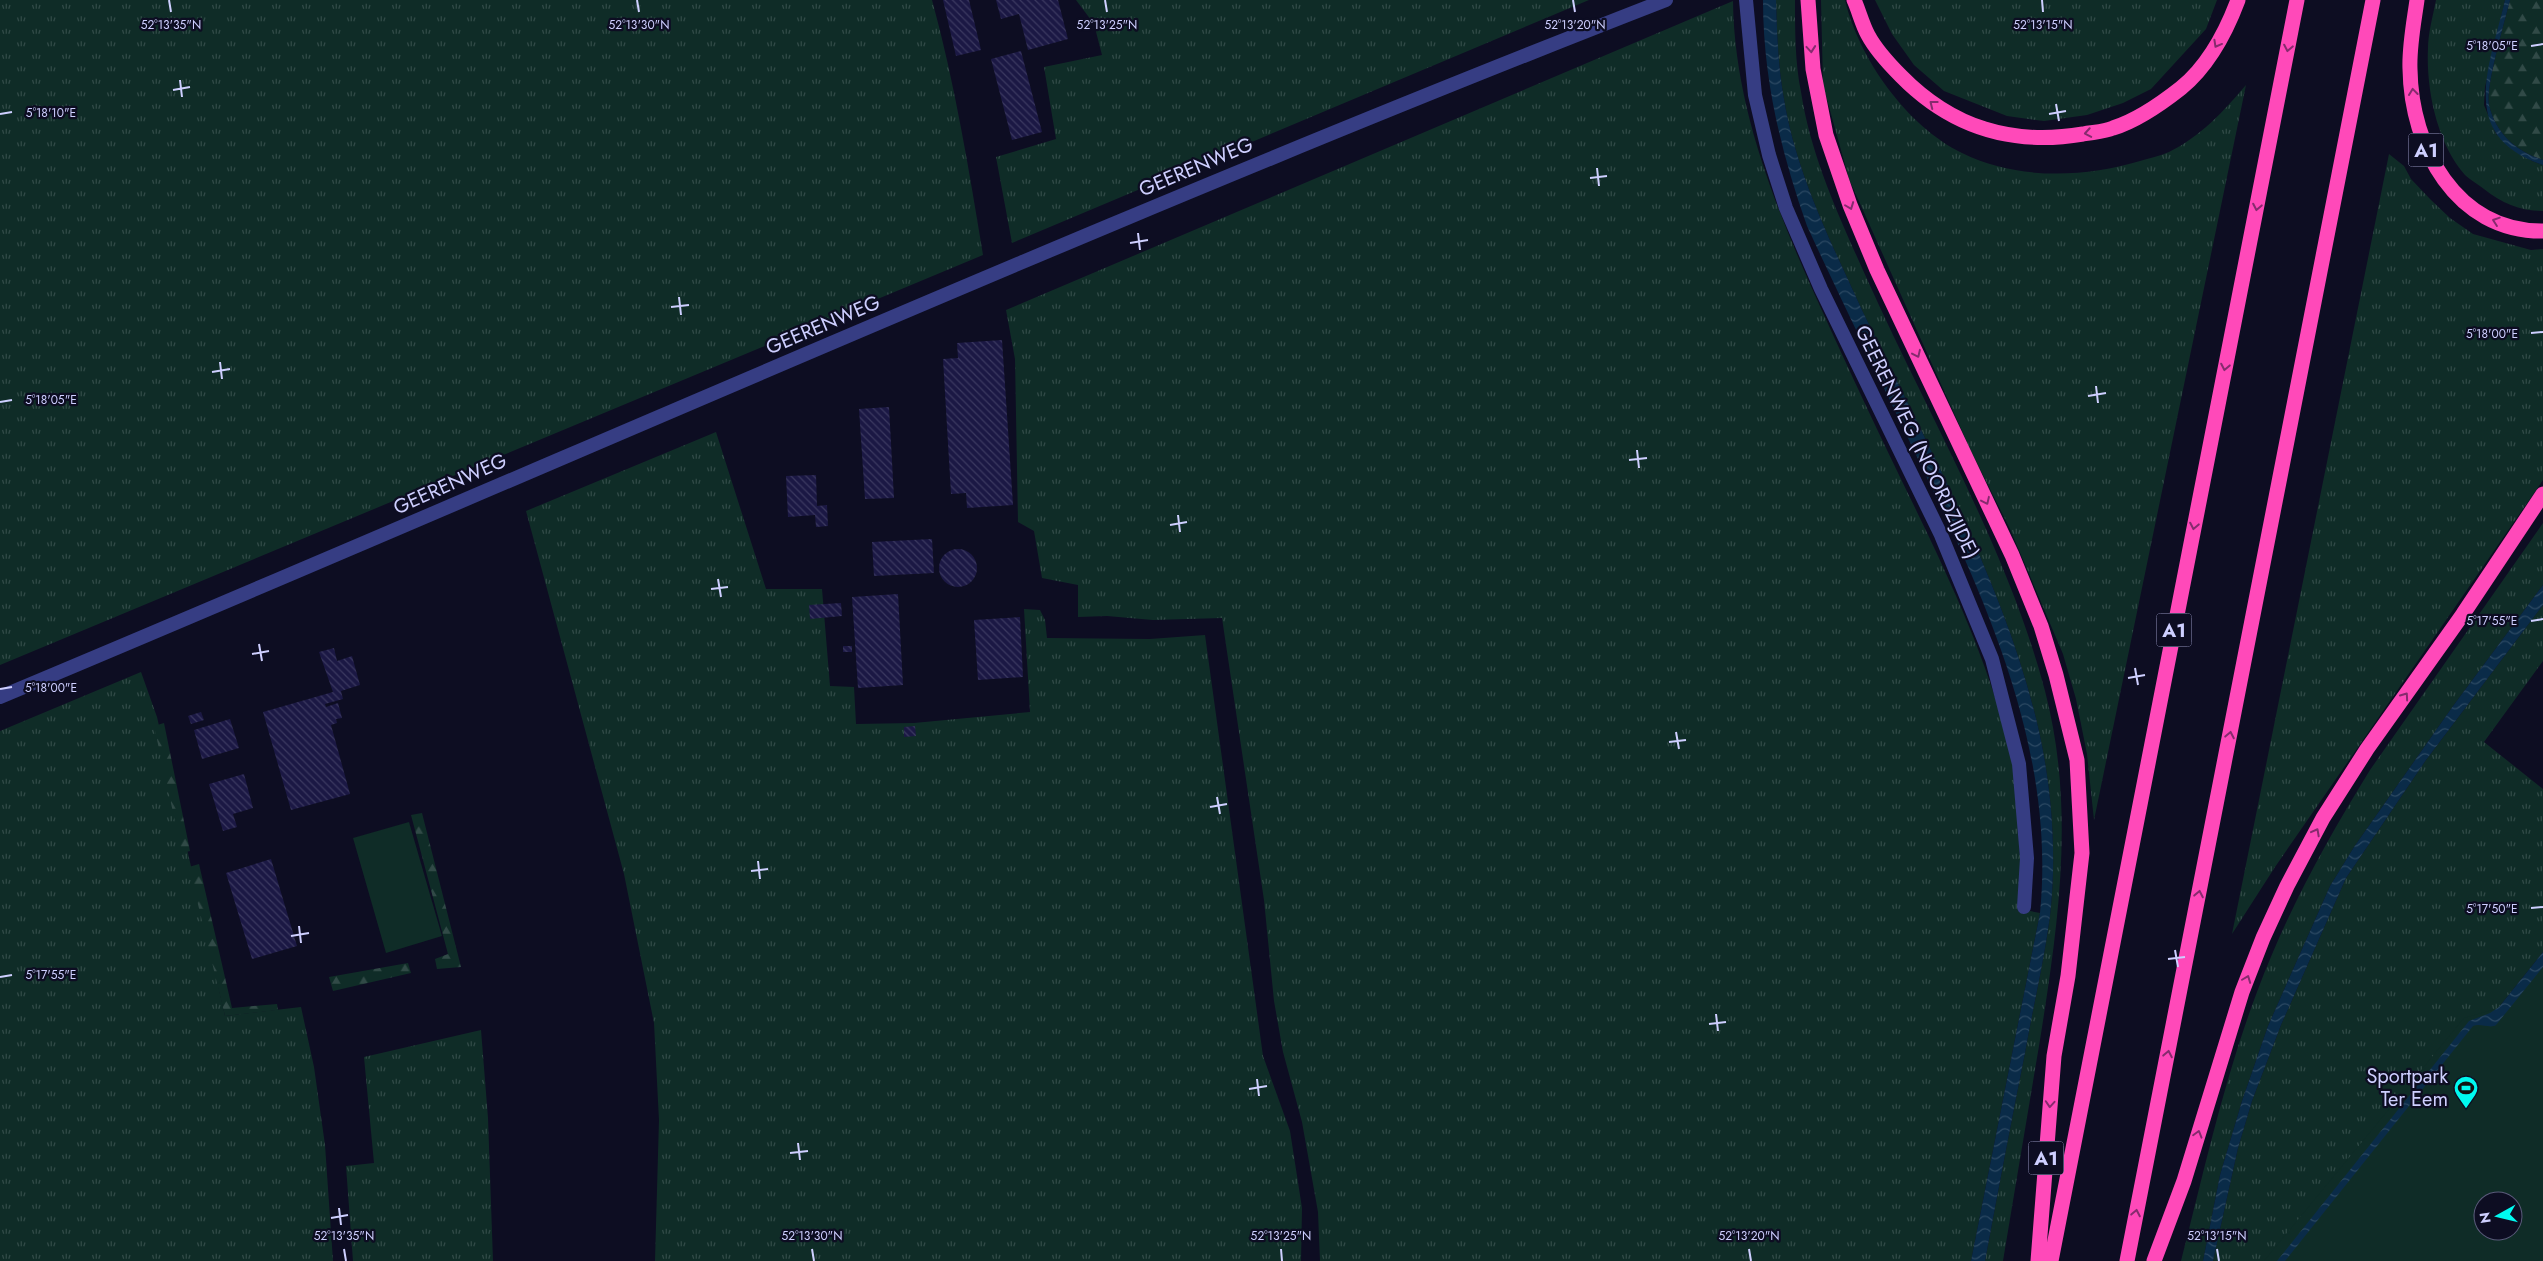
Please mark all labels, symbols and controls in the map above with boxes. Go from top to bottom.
text: 52°13'35"N [141,16,201,34]
text: 52°13'30"N [609,16,669,34]
text: 52°13'25"N [1077,16,1137,34]
text: 52°13'20"N [1544,16,1606,34]
text: 52°13'15"N [2013,16,2073,34]
text: 5°18'05"E [2466,37,2518,55]
one-way arrow [2213,38,2223,47]
one-way arrow [2283,43,2293,52]
one-way arrow [1805,45,1816,53]
one-way arrow [2408,87,2418,96]
one-way arrow [1929,101,1939,110]
text: 5°18'10"E [26,104,76,122]
one-way arrow [2083,127,2092,137]
street label: GEERENWEG [1134,130,1258,204]
road number: A1 [2408,134,2444,166]
one-way arrow [1844,201,1854,210]
one-way arrow [2252,203,2262,212]
one-way arrow [2492,217,2501,227]
street label: GEERENWEG [761,288,885,362]
street label: GEERENWEG (NOORDZIJDE) [1848,320,1986,564]
text: 5°18'00"E [2466,325,2518,343]
one-way arrow [1910,349,1921,358]
one-way arrow [2221,362,2231,371]
text: 5°18'05"E [25,391,77,409]
street label: GEERENWEG [389,446,511,522]
one-way arrow [1980,496,1991,505]
one-way arrow [2190,522,2200,531]
text: 5°17'55"E [2467,612,2517,630]
road number: A1 [2156,614,2192,646]
text: 5°18'00"E [25,679,77,697]
one-way arrow [2399,692,2408,702]
one-way arrow [2224,730,2234,739]
one-way arrow [2310,828,2320,837]
one-way arrow [2193,890,2203,899]
text: 5°17'50"E [2466,900,2518,918]
text: 5°17'55"E [26,966,76,984]
one-way arrow [2241,975,2251,984]
one-way arrow [2162,1049,2172,1058]
place label: Sportpark Ter Eem [2366,1062,2448,1114]
sports icon: Sportpark Ter Eem [2453,1075,2479,1109]
one-way arrow [2045,1101,2056,1109]
one-way arrow [2192,1130,2202,1138]
road number: A1 [2028,1142,2064,1174]
north arrow [2473,1191,2523,1241]
one-way arrow [2131,1209,2141,1218]
text: N [2474,1211,2496,1225]
text: 52°13'35"N [314,1227,374,1245]
text: 52°13'30"N [782,1227,842,1245]
text: 52°13'25"N [1251,1227,1311,1245]
text: 52°13'20"N [1718,1227,1780,1245]
text: 52°13'15"N [2187,1227,2247,1245]

